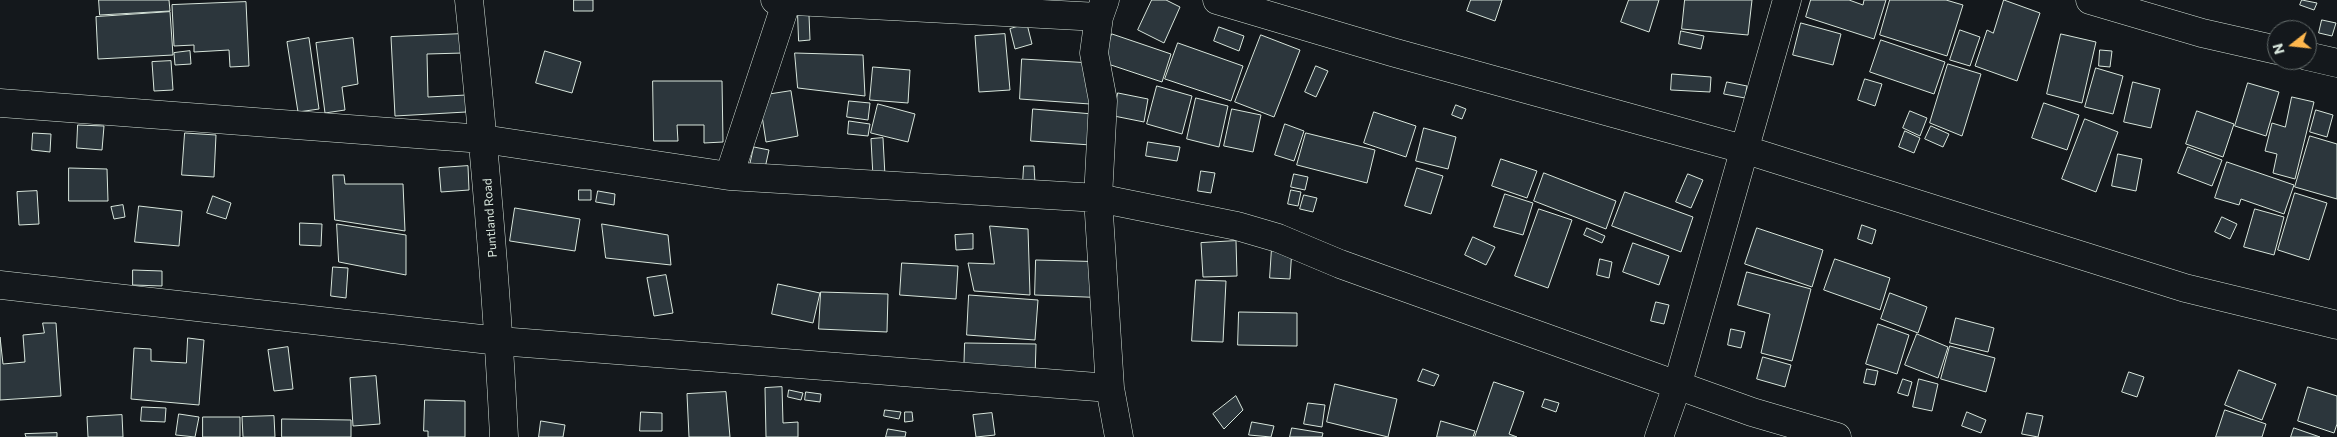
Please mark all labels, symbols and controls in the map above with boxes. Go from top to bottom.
north arrow [2267,20,2317,70]
text: N [2268,42,2288,56]
street label: Puntland Road [480,178,500,258]

